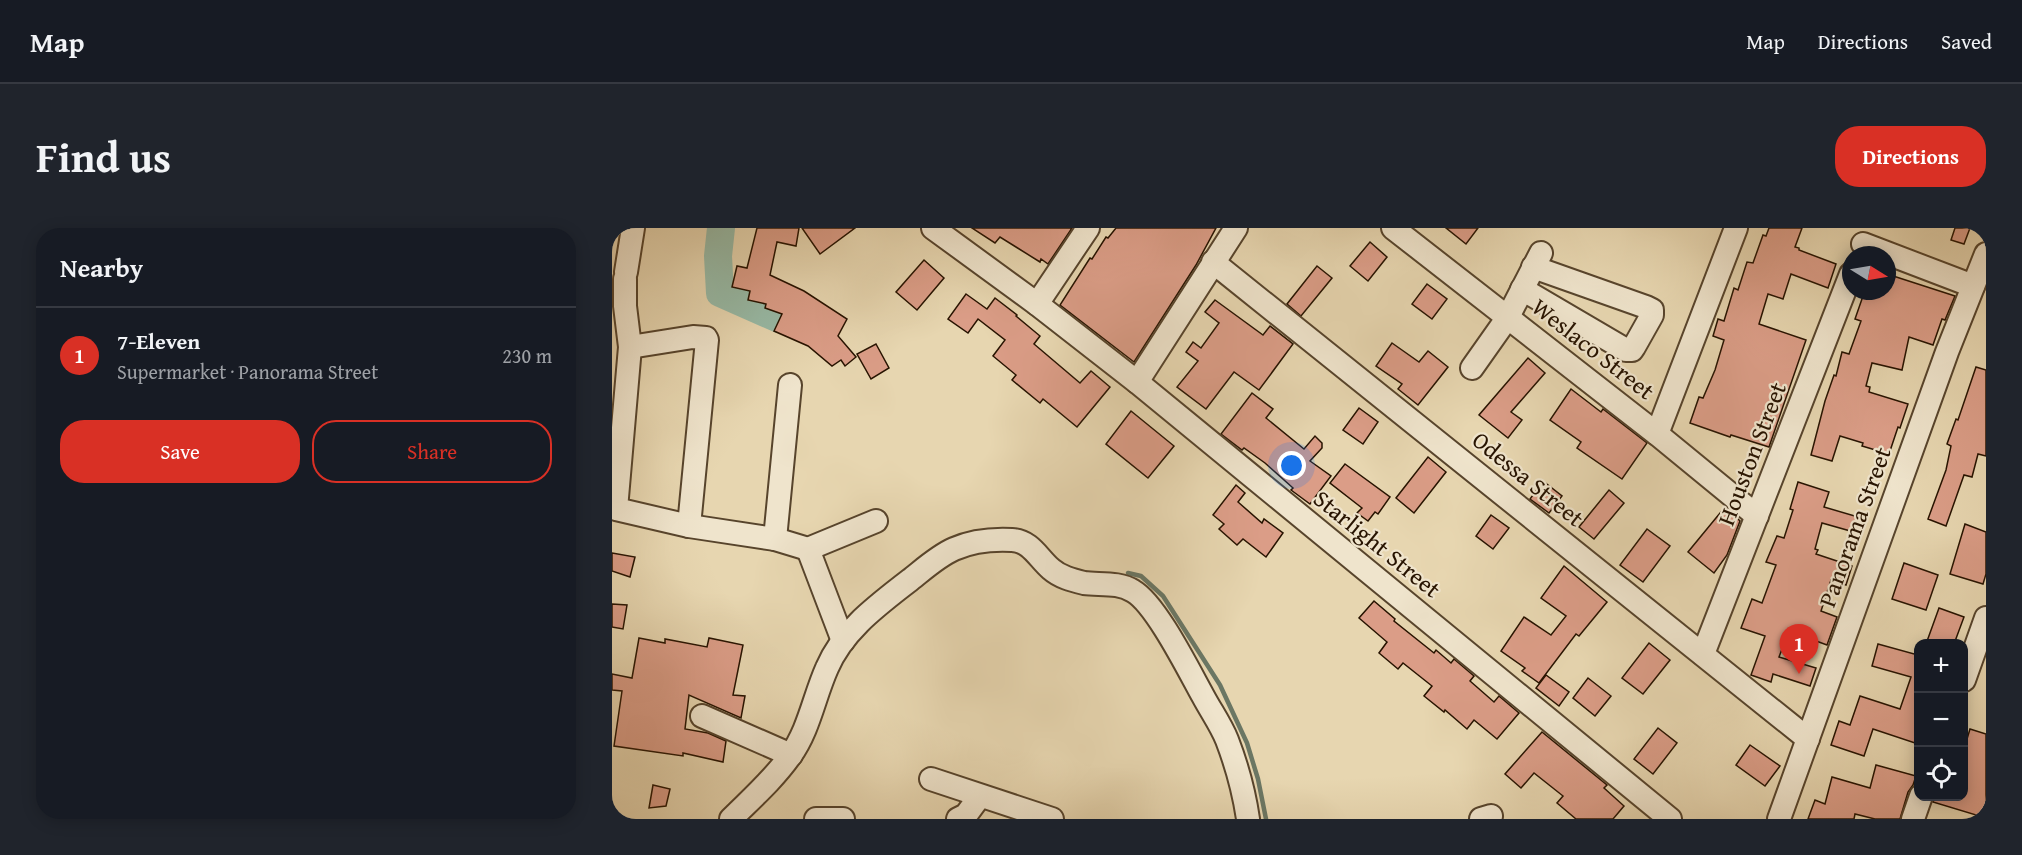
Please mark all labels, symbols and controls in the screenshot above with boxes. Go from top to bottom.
text: Map [30,21,84,62]
text: Map [1746,26,1785,57]
text: Directions [1818,26,1908,57]
text: Saved [1941,26,1992,57]
text: Find us [36,126,171,187]
button: Directions [1835,126,1986,187]
north arrow [1842,246,1896,300]
text: Nearby [60,248,143,287]
street label: Weslaco Street [1525,289,1662,408]
text: 7-Eleven [117,325,200,357]
text: 1 [74,341,85,370]
text: 230 m [502,341,552,370]
text: Supermarket · Panorama Street [117,357,378,386]
street label: Houston Street [1708,377,1795,531]
button: Save [60,420,300,483]
button: Share [312,420,552,483]
street label: Odessa Street [1465,423,1592,535]
street label: Panorama Street [1809,441,1900,612]
your location [1277,451,1306,480]
street label: Starlight Street [1306,481,1449,606]
pin: 1 [1780,624,1818,674]
map controls [1914,639,1968,801]
button: + [1914,639,1968,693]
button: − [1914,693,1968,747]
button: locate [1914,747,1968,801]

